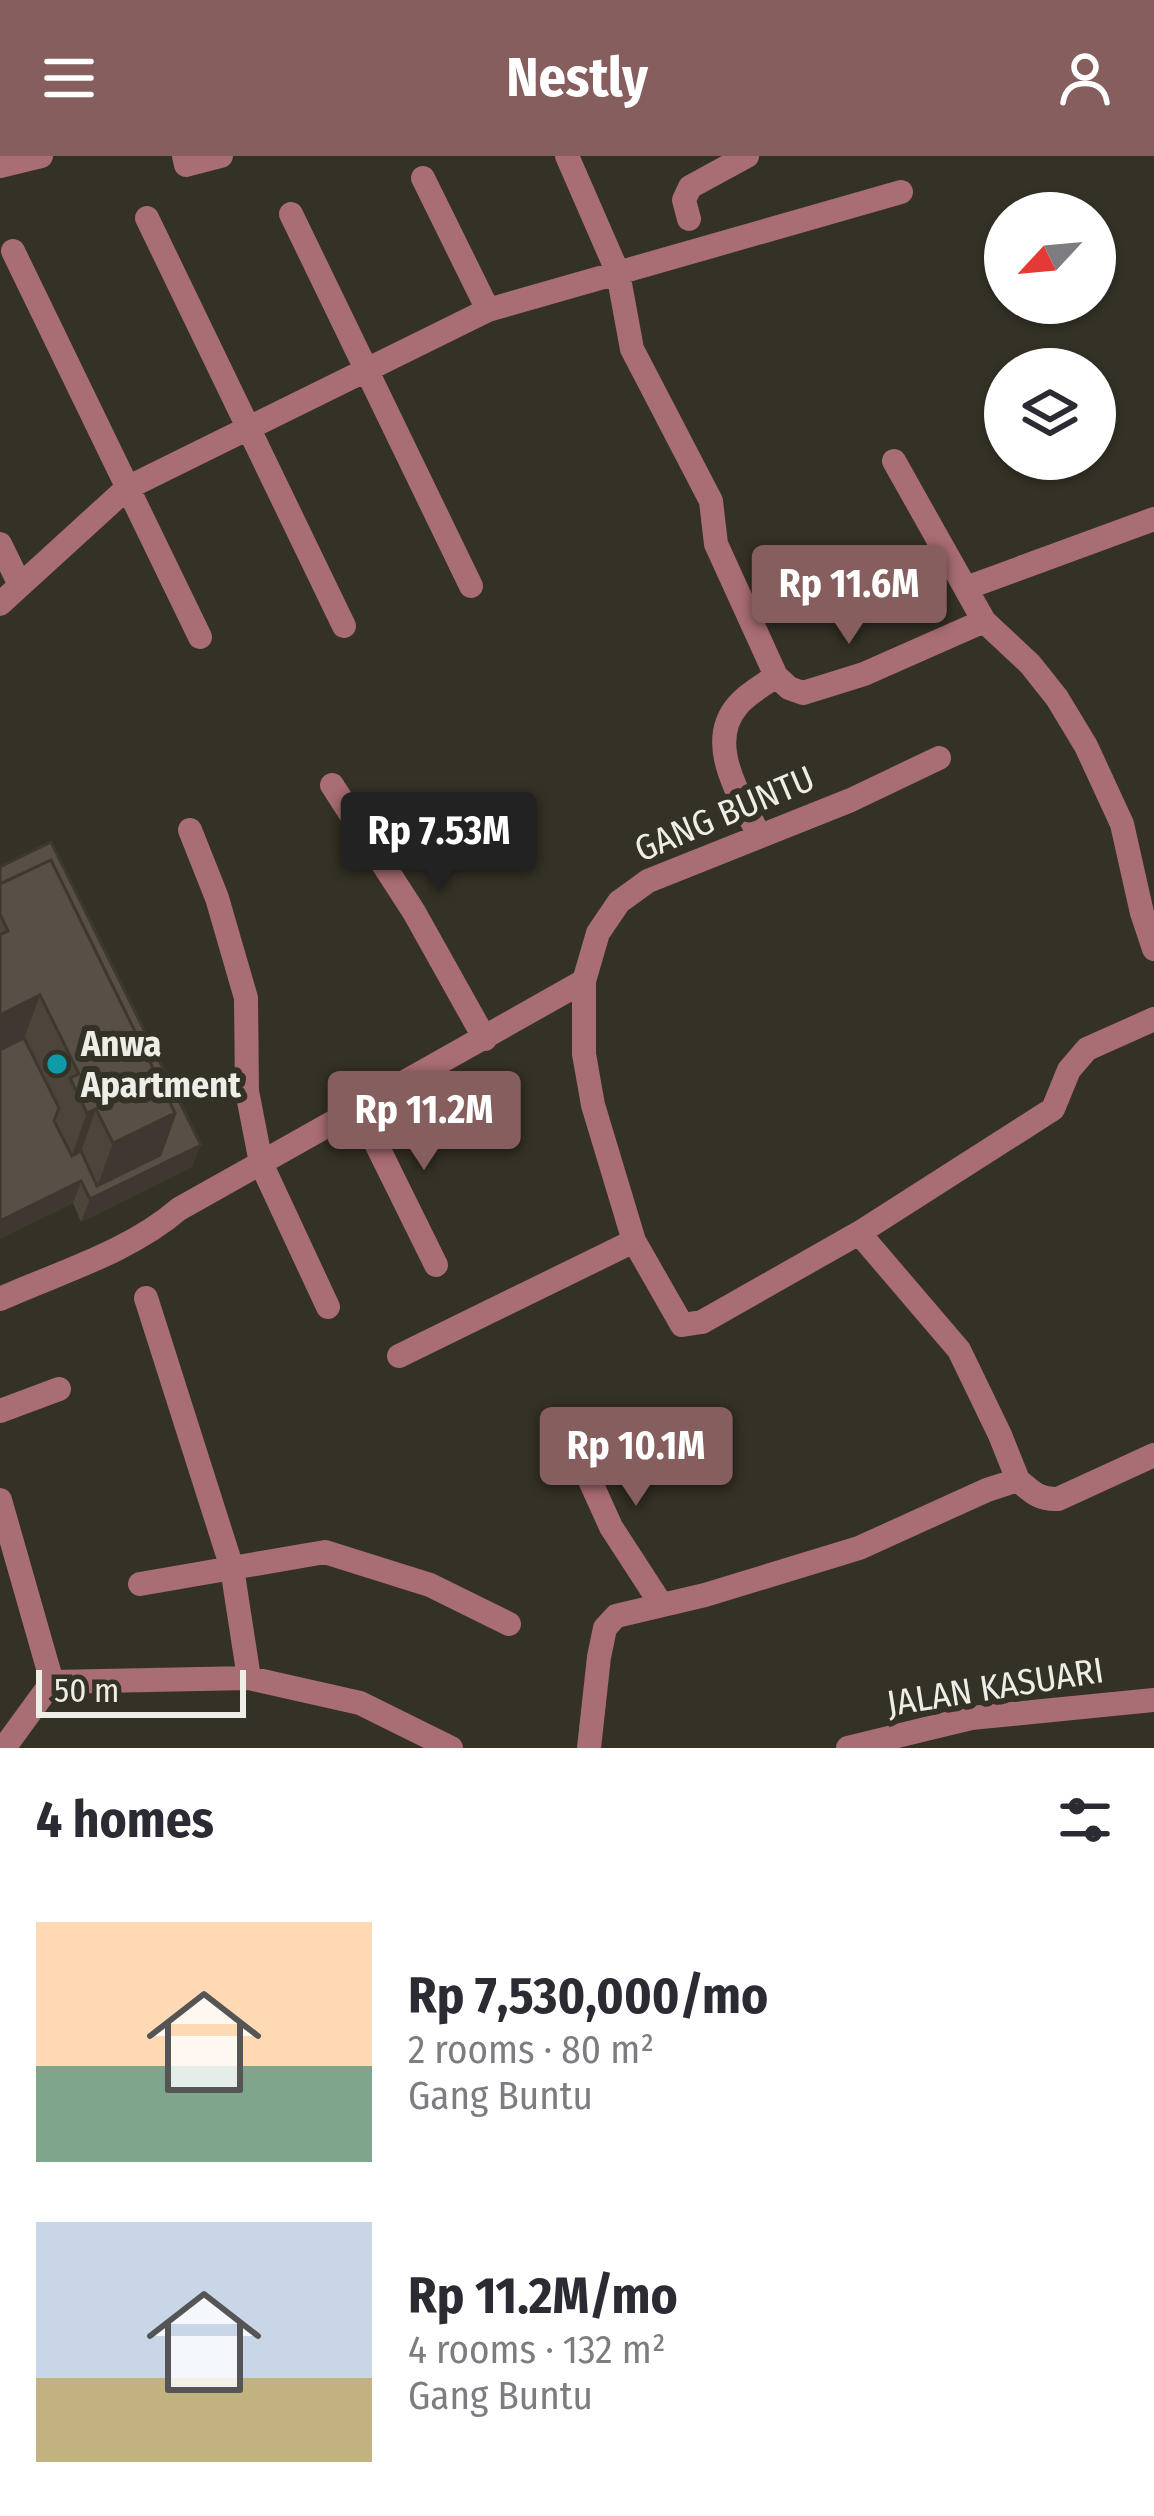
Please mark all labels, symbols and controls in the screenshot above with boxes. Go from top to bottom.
icon: menu [36,45,102,111]
icon: person [1052,45,1118,111]
text: Nestly [506,46,648,110]
north arrow [984,192,1116,324]
map controls [984,192,1116,480]
button: layers [984,348,1116,480]
pin: Rp 11.6M [725,545,973,647]
text: Rp 11.6M [779,561,919,607]
street label: GANG BUNTU [628,756,821,871]
pin: Rp 7.53M [315,792,563,894]
text: Rp 7.53M [368,808,510,854]
place label: Anwa Apartment [80,1022,242,1107]
marker: Anwa Apartment [44,1051,70,1077]
pin: Rp 11.2M [300,1071,548,1173]
text: Rp 11.2M [355,1087,493,1133]
pin: Rp 10.1M [512,1407,760,1509]
text: Rp 10.1M [567,1423,705,1469]
street label: JALAN KASUARI [884,1648,1107,1726]
scale bar [36,1664,246,1717]
text: 50 m [54,1671,119,1711]
icon: filters [1052,1787,1118,1853]
text: 4 homes [36,1789,214,1851]
text: Rp 7,530,000/mo [408,1965,768,2027]
icon: home [132,1970,276,2114]
text: 2 rooms · 80 m² [408,2027,654,2073]
text: Gang Buntu [408,2073,593,2119]
text: Rp 11.2M/mo [408,2265,678,2327]
icon: home [132,2270,276,2414]
text: 4 rooms · 132 m² [408,2327,666,2373]
text: Gang Buntu [408,2373,593,2419]

